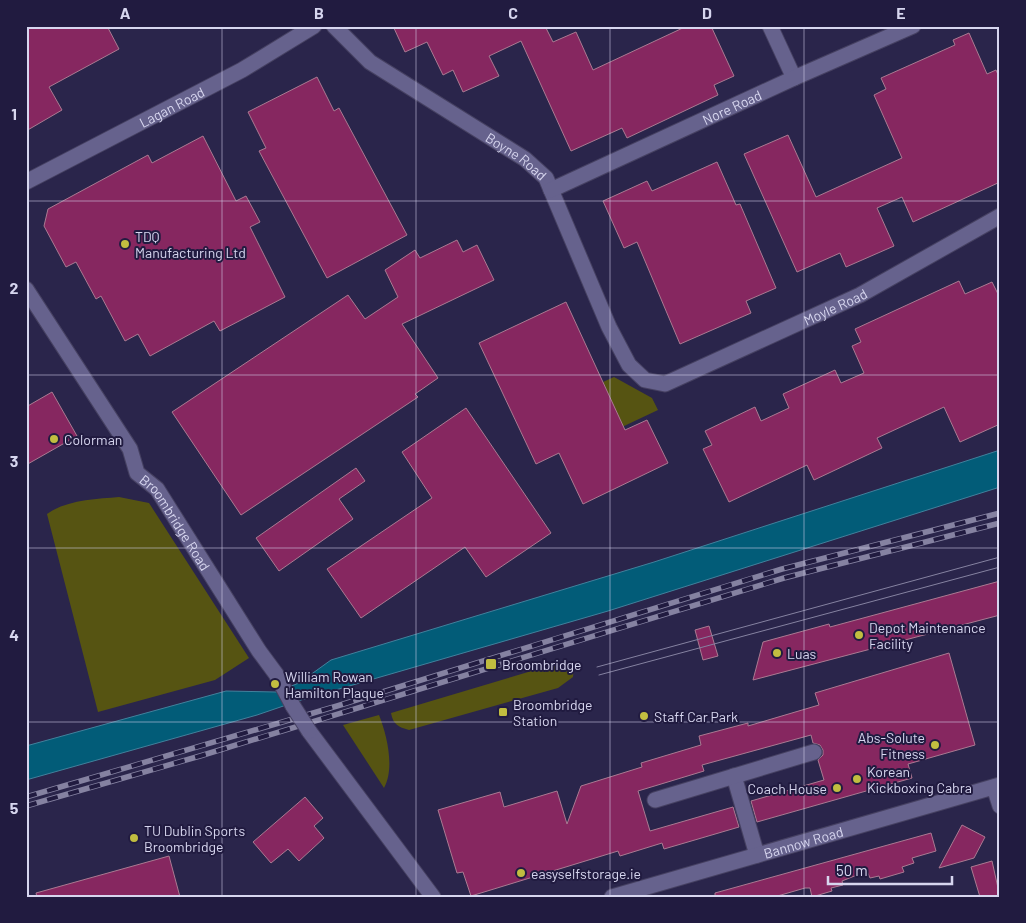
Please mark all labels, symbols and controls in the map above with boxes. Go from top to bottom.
text: A [120,3,131,22]
text: B [314,3,324,22]
text: C [508,3,518,22]
text: D [702,3,712,22]
text: E [896,3,906,22]
street label: Lagan Road [136,83,207,130]
street label: Nore Road [699,86,764,128]
text: 1 [11,104,17,123]
street label: Boyne Road [483,128,551,183]
place label: TDQ Manufacturing Ltd [135,228,246,261]
marker: TDQ Manufacturing Ltd [119,238,131,250]
text: 2 [10,278,19,297]
street label: Moyle Road [800,284,870,328]
place label: Colorman [64,431,122,448]
marker: Colorman [48,433,60,445]
text: 3 [10,451,18,470]
street label: Broombridge Road [137,470,214,573]
place label: Depot Maintenance Facility [869,619,986,652]
text: 4 [9,625,19,644]
marker: Depot Maintenance Facility [853,629,865,641]
place label: Luas [787,645,817,662]
marker: Luas [771,647,783,659]
place label: Broombridge [502,656,582,673]
marker: Broombridge [484,657,498,671]
place label: William Rowan Hamilton Plaque [285,668,384,701]
marker: William Rowan Hamilton Plaque [269,678,281,690]
place label: Broombridge Station [513,696,593,729]
marker: Broombridge Station [497,706,509,718]
place label: Staff Car Park [654,708,738,725]
marker: Staff Car Park [638,710,650,722]
place label: Abs-Solute Fitness [858,729,925,762]
marker: Abs-Solute Fitness [929,739,941,751]
place label: Korean Kickboxing Cabra [867,763,972,796]
marker: Korean Kickboxing Cabra [851,773,863,785]
place label: Coach House [748,780,827,797]
marker: Coach House [831,782,843,794]
text: 5 [10,798,19,817]
place label: TU Dublin Sports Broombridge [144,822,245,855]
street label: Bannow Road [761,822,845,861]
marker: TU Dublin Sports Broombridge [128,832,140,844]
scale bar [828,853,952,885]
text: 50 m [836,861,868,879]
place label: easyselfstorage.ie [531,865,641,882]
marker: easyselfstorage.ie [515,867,527,879]

